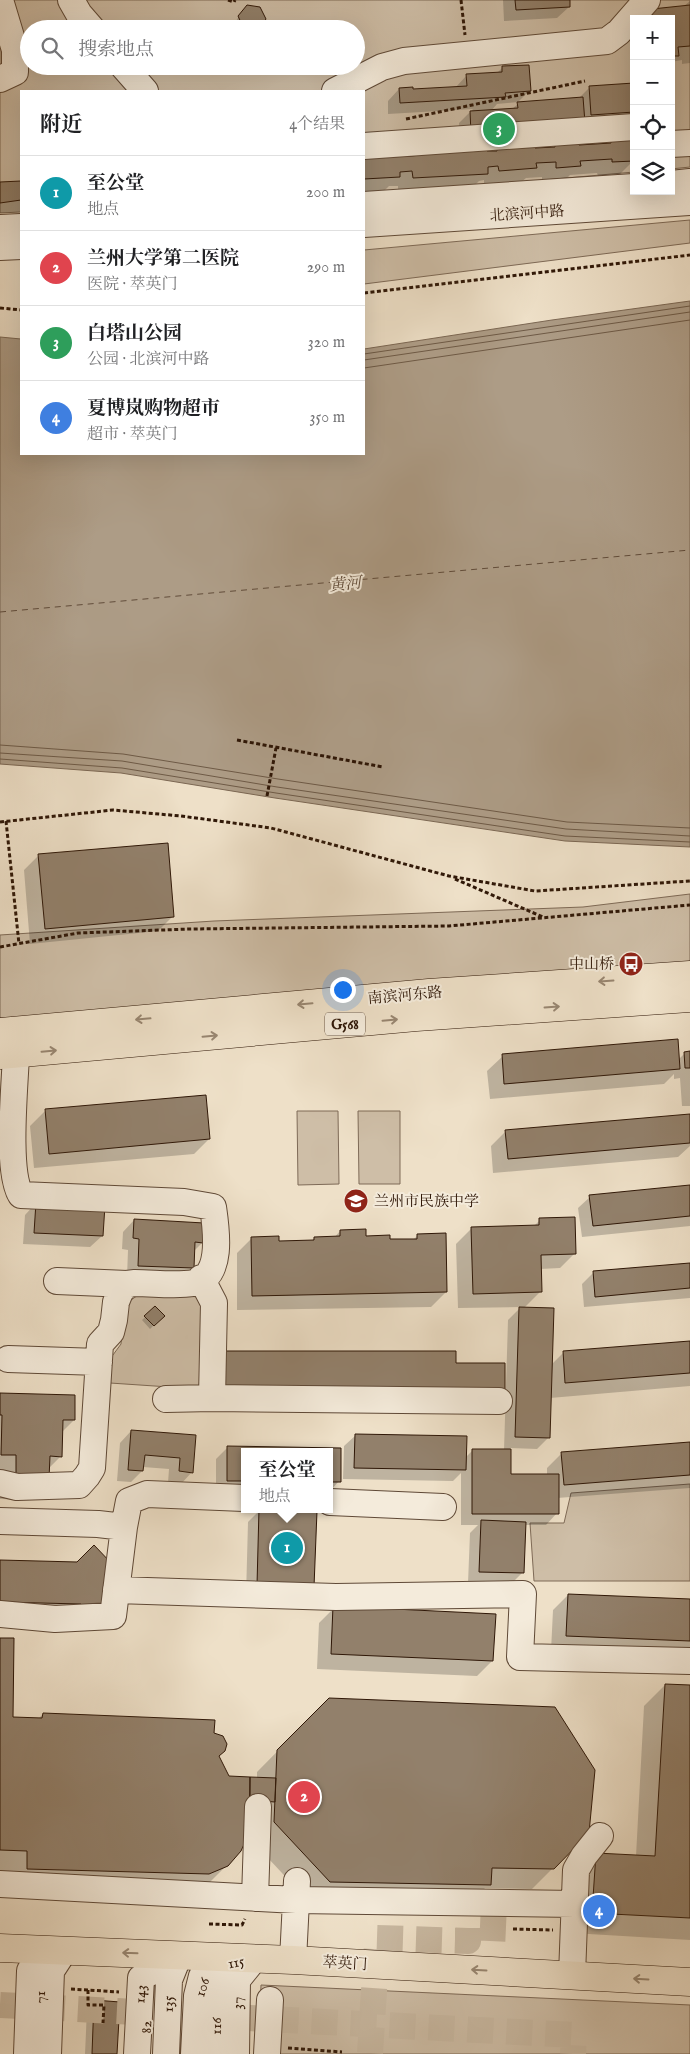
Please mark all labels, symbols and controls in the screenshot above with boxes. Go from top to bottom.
map controls [630,15,675,195]
button: + [630,15,675,60]
search box [20,20,365,75]
icon: search [38,34,66,62]
text: 搜索地点 [78,38,154,62]
button: − [630,60,675,105]
button: locate [630,105,675,150]
pin: 3 [483,110,515,148]
text: 附近 [40,112,82,139]
text: 4个结果 [289,115,345,135]
button: layers [630,150,675,195]
text: 至公堂 [87,172,144,196]
text: 1 [53,183,59,203]
text: 200 m [306,183,345,203]
text: 地点 [87,200,119,220]
street label: 北滨河中路 [489,201,565,226]
text: 兰州大学第二医院 [87,247,239,271]
text: 2 [52,258,60,278]
text: 290 m [307,258,345,278]
text: 医院 · 萃英门 [87,275,178,295]
text: 白塔山公园 [87,322,182,346]
text: 3 [53,333,59,353]
text: 320 m [308,333,345,353]
text: 公园 · 北滨河中路 [87,350,210,370]
text: 夏博岚购物超市 [87,397,220,421]
text: 4 [52,408,60,428]
text: 350 m [310,408,345,428]
text: 超市 · 萃英门 [87,425,178,445]
water label: 黄河 [328,573,365,597]
bus stop icon: 中山桥 [618,951,644,977]
place label: 中山桥 [569,955,614,974]
one-way arrow [599,976,615,985]
your location [330,977,356,1003]
street label: 南滨河东路 [367,983,443,1008]
one-way arrow [297,999,313,1009]
one-way arrow [543,1003,559,1012]
road number: G568 [325,1012,365,1036]
one-way arrow [135,1014,151,1024]
one-way arrow [381,1015,397,1024]
one-way arrow [202,1031,218,1041]
one-way arrow [40,1046,56,1056]
school or university icon: 兰州市民族中学 [343,1188,369,1214]
place label: 兰州市民族中学 [374,1192,479,1211]
popup [241,1448,333,1513]
text: 至公堂 [258,1459,316,1483]
text: 地点 [258,1487,291,1507]
pin: 1 [271,1529,303,1567]
pin: 2 [288,1778,320,1816]
pin: 4 [583,1892,615,1930]
one-way arrow [122,1949,138,1958]
street label: 115 [226,1951,247,1974]
street label: 萃英门 [322,1953,368,1974]
one-way arrow [471,1966,487,1975]
street label: 106 [190,1974,215,1999]
one-way arrow [634,1974,650,1984]
street label: 143 [130,1984,151,2004]
street label: 71 [31,1990,50,2004]
street label: 135 [159,1995,178,2013]
street label: 37 [228,1997,247,2009]
street label: 116 [207,2016,226,2035]
street label: 82 [137,2020,156,2034]

